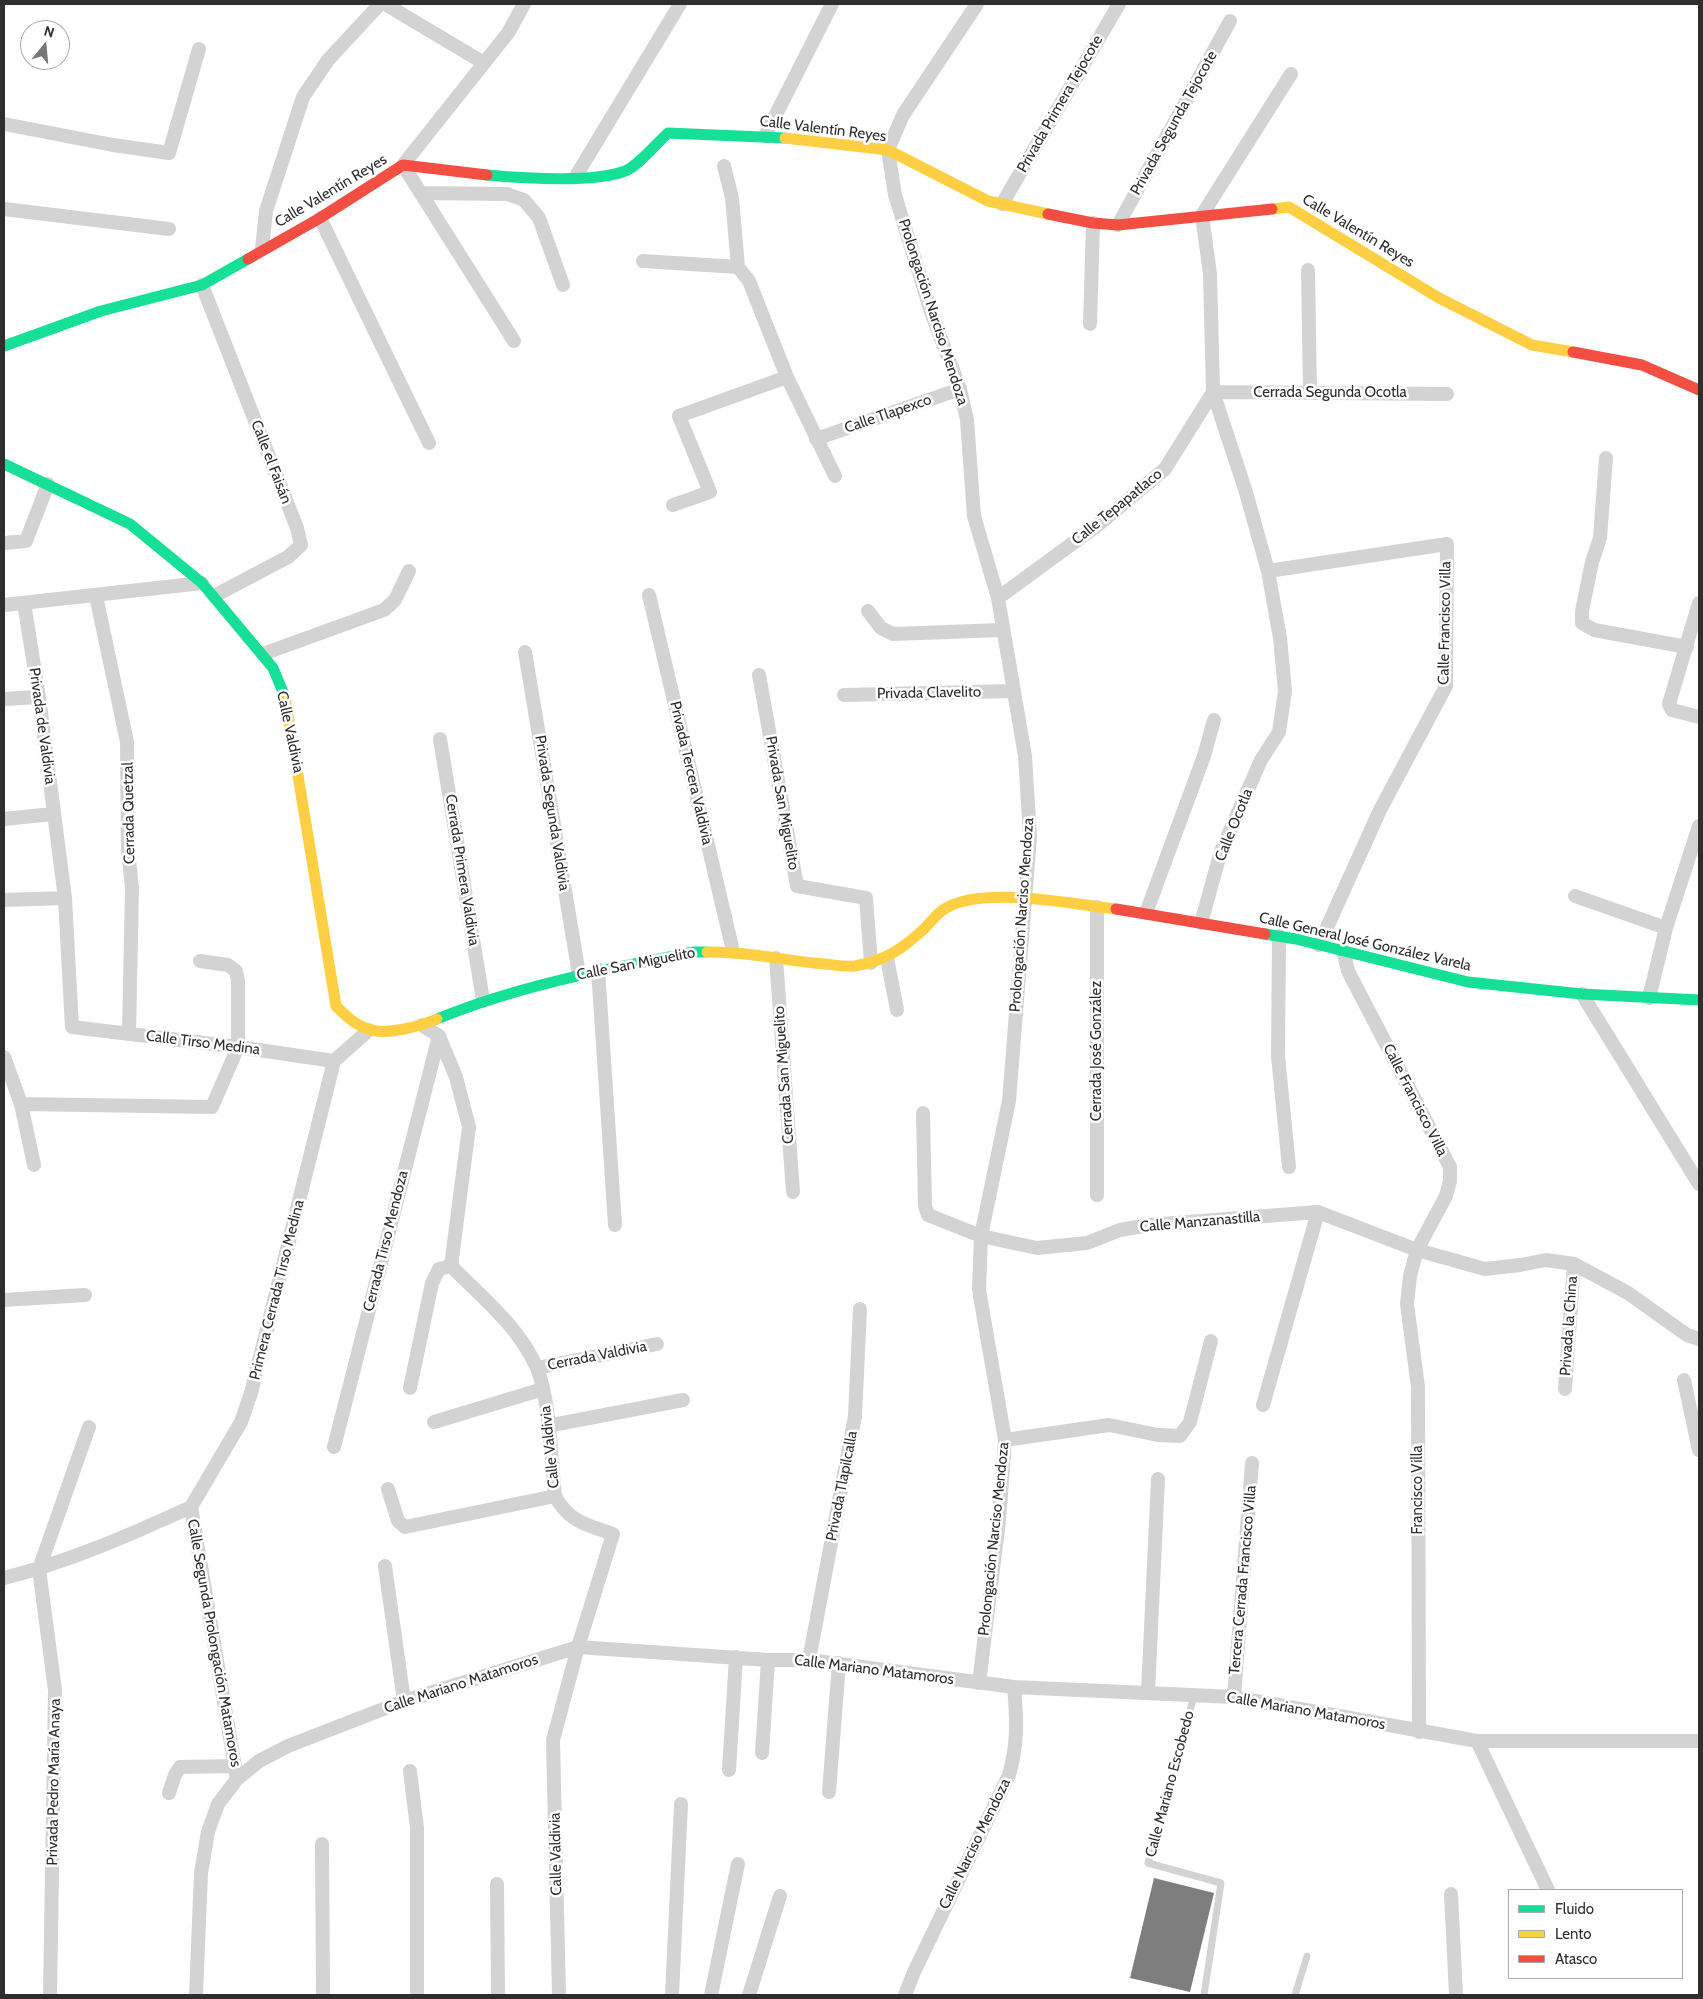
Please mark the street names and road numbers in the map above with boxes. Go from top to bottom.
street label: Privada Primera Tejocote [1013,32,1107,176]
street label: Privada Segunda Tejocote [1127,48,1221,198]
street label: Calle Valentín Reyes [759,112,887,146]
street label: Calle Valentín Reyes [272,150,390,232]
street label: Calle Valentín Reyes [1299,190,1417,272]
street label: Prolongación Narciso Mendoza [894,217,972,407]
street label: Cerrada Segunda Ocotla [1253,384,1407,402]
street label: Calle Tlapexco [842,391,934,437]
street label: Calle el Faisán [247,418,295,506]
street label: Calle Tepapatlaco [1068,465,1166,549]
street label: Calle Francisco Villa [1435,561,1455,685]
street label: Privada de Valdivia [25,667,59,785]
street label: Privada Clavelito [877,683,981,703]
street label: Calle Valdivia [273,690,307,774]
street label: Privada Tercera Valdivia [666,699,716,847]
street label: Privada Segunda Valdivia [531,734,573,892]
street label: Privada San Miguelito [761,735,803,871]
street label: Cerrada Quetzal [119,762,139,864]
street label: Calle Ocotla [1211,786,1257,864]
street label: Cerrada Primera Valdivia [441,793,483,947]
street label: Prolongación Narciso Mendoza [1006,817,1038,1013]
street label: Calle General José González Varela [1257,909,1473,975]
street label: Calle San Miguelito [575,944,697,984]
street label: Cerrada José González [1088,981,1106,1121]
street label: Cerrada San Miguelito [770,1005,798,1145]
street label: Calle Tirso Medina [145,1027,261,1059]
street label: Calle Francisco Villa [1379,1041,1451,1159]
street label: Cerrada Tirso Mendoza [360,1169,412,1313]
street label: Primera Cerrada Tirso Medina [246,1198,308,1382]
street label: Calle Manzanastilla [1139,1208,1261,1236]
street label: Privada la China [1557,1275,1581,1377]
street label: Cerrada Valdivia [546,1338,648,1374]
street label: Calle Valdivia [537,1405,563,1489]
street label: Privada Tlapilcalla [823,1429,861,1543]
street label: Prolongación Narciso Mendoza [975,1441,1013,1637]
street label: Francisco Villa [1409,1445,1427,1535]
street label: Tercera Cerrada Francisco Villa [1226,1485,1260,1675]
street label: Calle Segunda Prolongación Matamoros [183,1518,245,1768]
street label: Calle Mariano Matamoros [382,1651,540,1717]
street label: Calle Mariano Matamoros [793,1651,955,1689]
street label: Calle Mariano Matamoros [1225,1688,1387,1734]
street label: Privada Pedro María Anaya [44,1698,64,1866]
street label: Calle Mariano Escobedo [1142,1709,1198,1859]
street label: Calle Narciso Mendoza [936,1776,1014,1912]
street label: Calle Valdivia [546,1812,566,1896]

